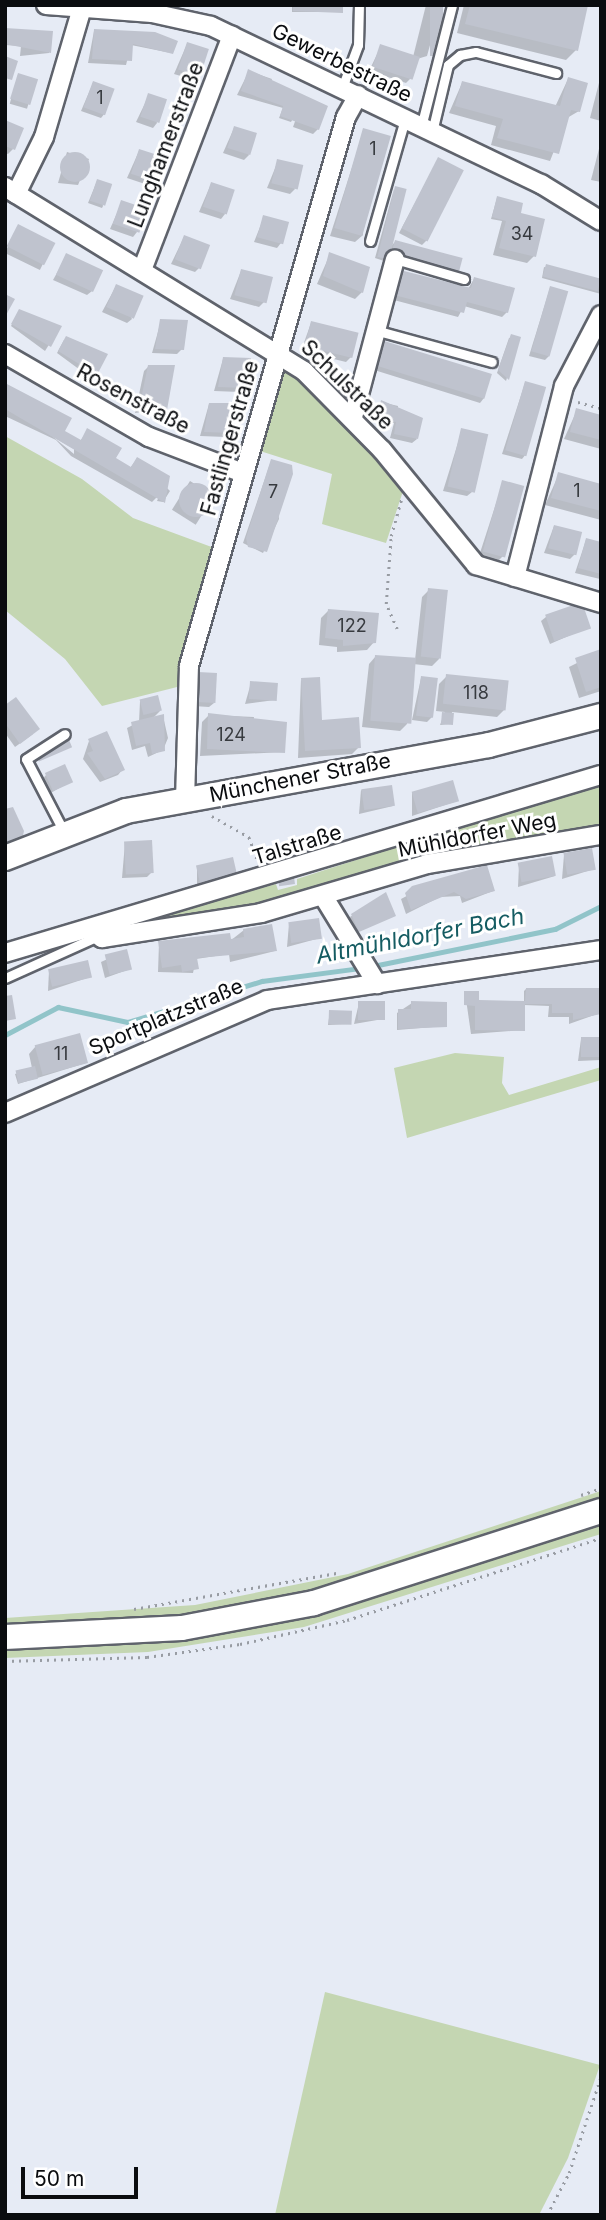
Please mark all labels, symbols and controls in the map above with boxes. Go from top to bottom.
street label: Gewerbestraße [268,18,416,108]
street label: Lunghamerstraße [123,59,209,231]
house number: 1 [96,87,104,109]
house number: 1 [369,138,377,160]
house number: 34 [511,223,533,245]
street label: Schulstraße [296,335,398,435]
street label: Fastlingerstraße [196,358,264,518]
street label: Rosenstraße [72,359,194,439]
house number: 1 [573,480,581,502]
house number: 7 [268,481,278,503]
house number: 122 [337,615,367,637]
house number: 118 [463,682,489,704]
house number: 124 [216,724,246,746]
street label: Münchener Straße [207,748,393,808]
street label: Mühldorfer Weg [396,807,558,863]
street label: Talstraße [249,820,345,870]
water label: Altmühldorfer Bach [314,902,526,970]
street label: Sportplatzstraße [85,973,247,1061]
house number: 11 [54,1043,68,1065]
scale bar [24,2154,142,2198]
text: 50 m [34,2166,84,2191]

